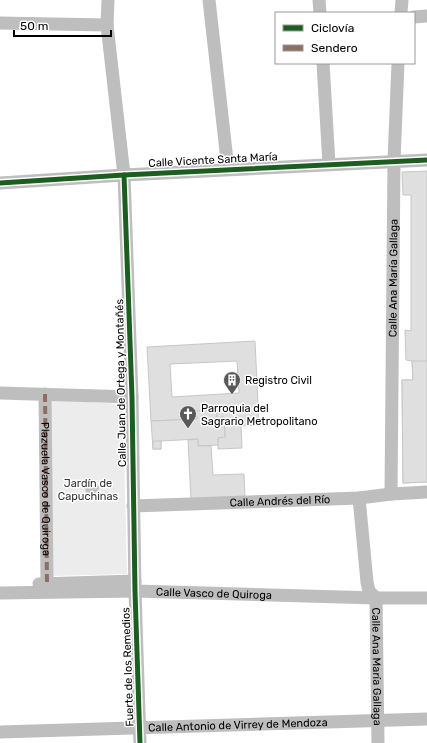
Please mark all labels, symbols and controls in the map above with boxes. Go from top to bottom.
scale bar [14,12,111,38]
legend [275,12,415,64]
text: 50 m [20,19,48,33]
text: Ciclovía [311,21,354,35]
text: Sendero [311,41,358,55]
street label: Calle Vicente Santa María [148,150,278,170]
street label: Calle Ana María Gallaga [386,219,400,337]
street label: Calle Juan de Ortega y Montañés [113,298,129,467]
building icon: Registro Civil [222,370,242,395]
place label: Registro Civil [245,374,312,387]
place label: Parroquia del Sagrario Metropolitano [201,402,318,428]
church icon: Parroquia del Sagrario Metropolitano [178,404,198,429]
street label: Plazuela Vasco de Quiroga [39,422,53,556]
park label: Jardín de Capuchinas [58,477,119,503]
street label: Calle Andrés del Río [229,493,331,509]
street label: Calle Vasco de Quiroga [156,585,272,601]
street label: Fuerte de los Remedios [119,607,137,727]
street label: Calle Ana María Gallaga [370,607,384,726]
street label: Calle Antonio de Virrey de Mendoza [148,716,328,734]

